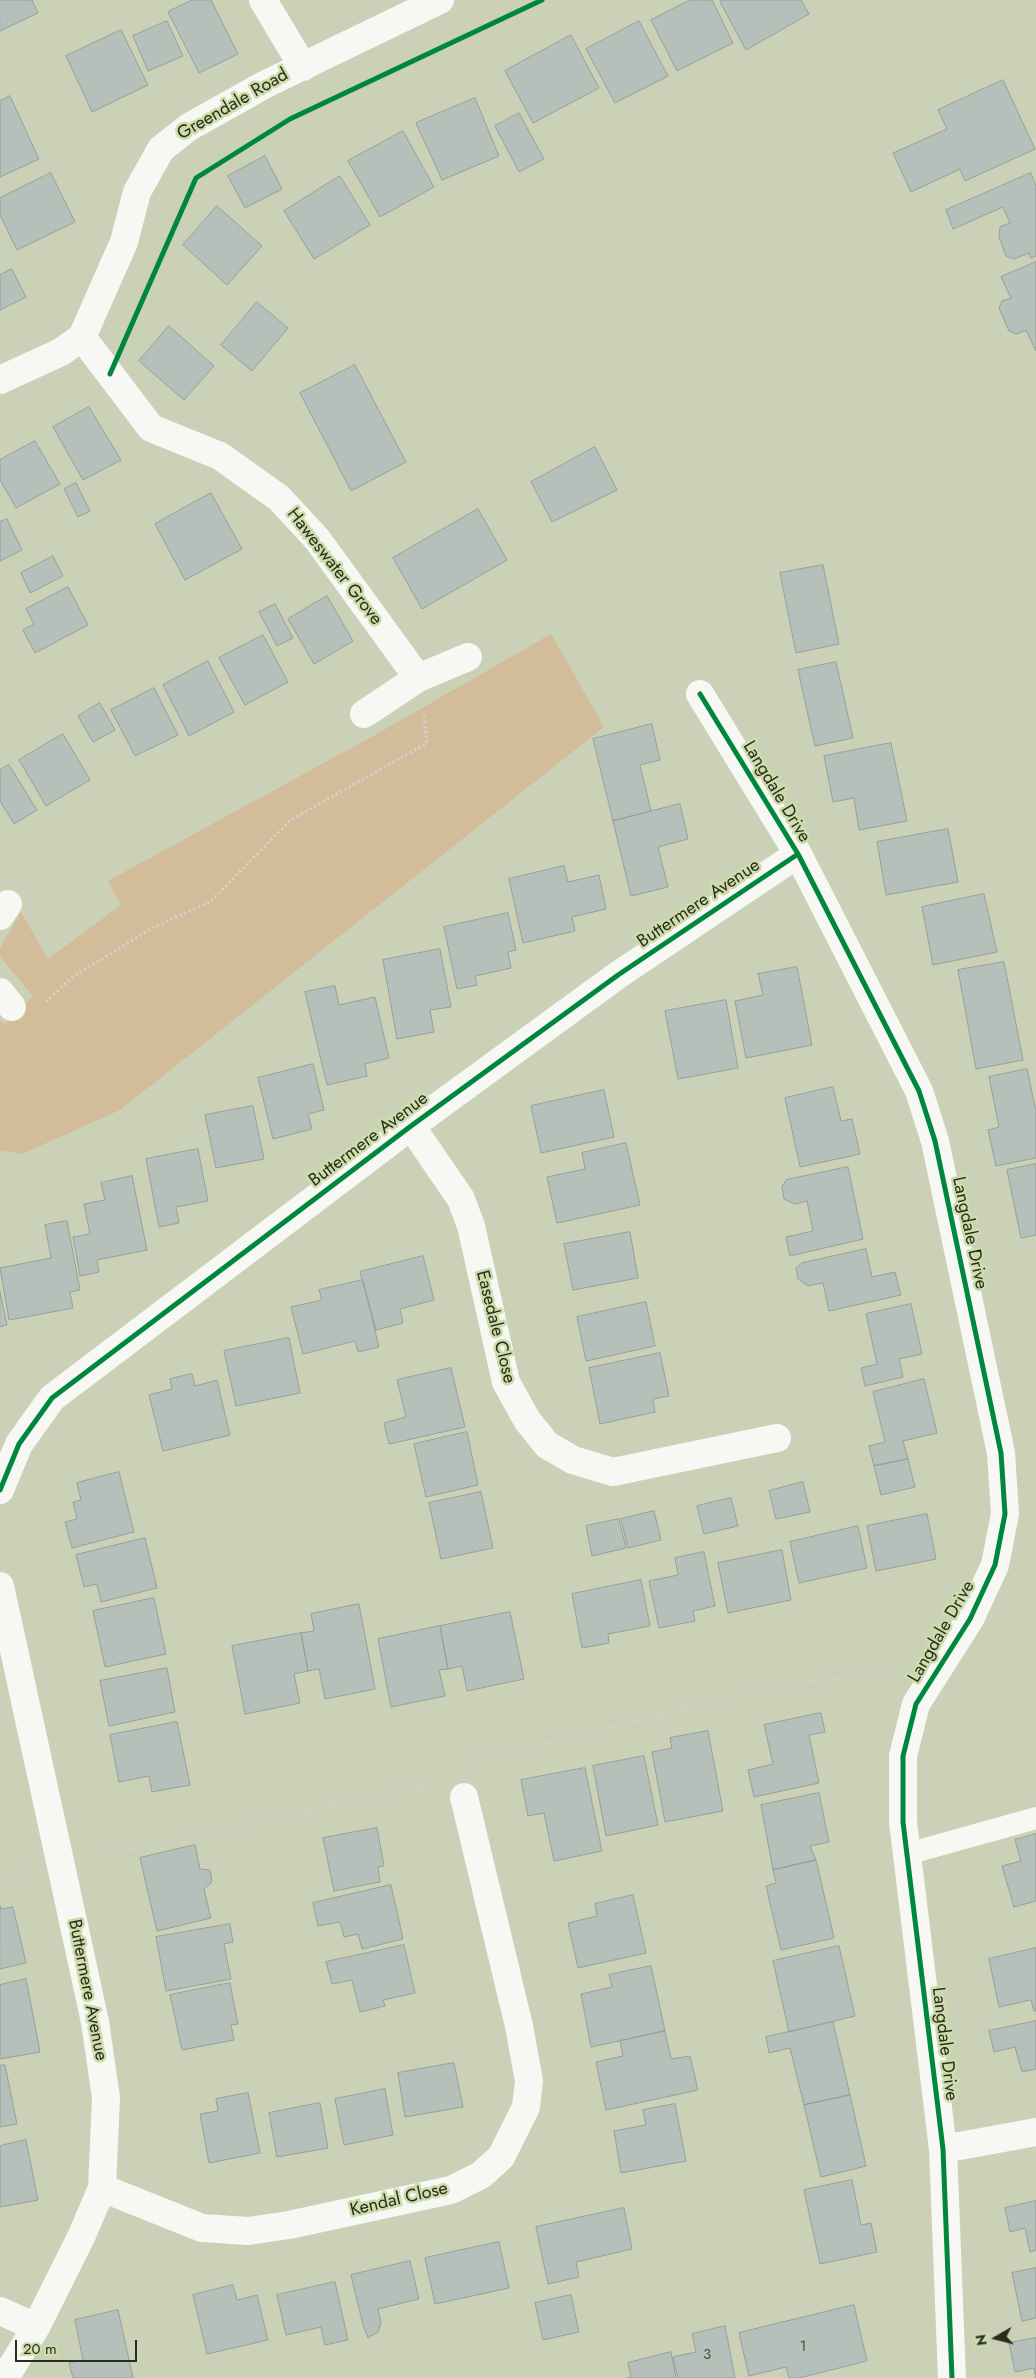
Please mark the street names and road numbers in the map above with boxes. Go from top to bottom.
street label: Greendale Road [174,65,292,145]
street label: Haweswater Grove [282,504,386,630]
street label: Langdale Drive [737,737,815,847]
street label: Buttermere Avenue [633,855,765,953]
street label: Buttermere Avenue [305,1088,433,1192]
street label: Langdale Drive [947,1175,991,1291]
street label: Easedale Close [471,1268,519,1386]
street label: Langdale Drive [904,1577,980,1687]
street label: Buttermere Avenue [63,1917,111,2063]
street label: Langdale Drive [926,1986,962,2102]
street label: Kendal Close [348,2178,450,2222]

